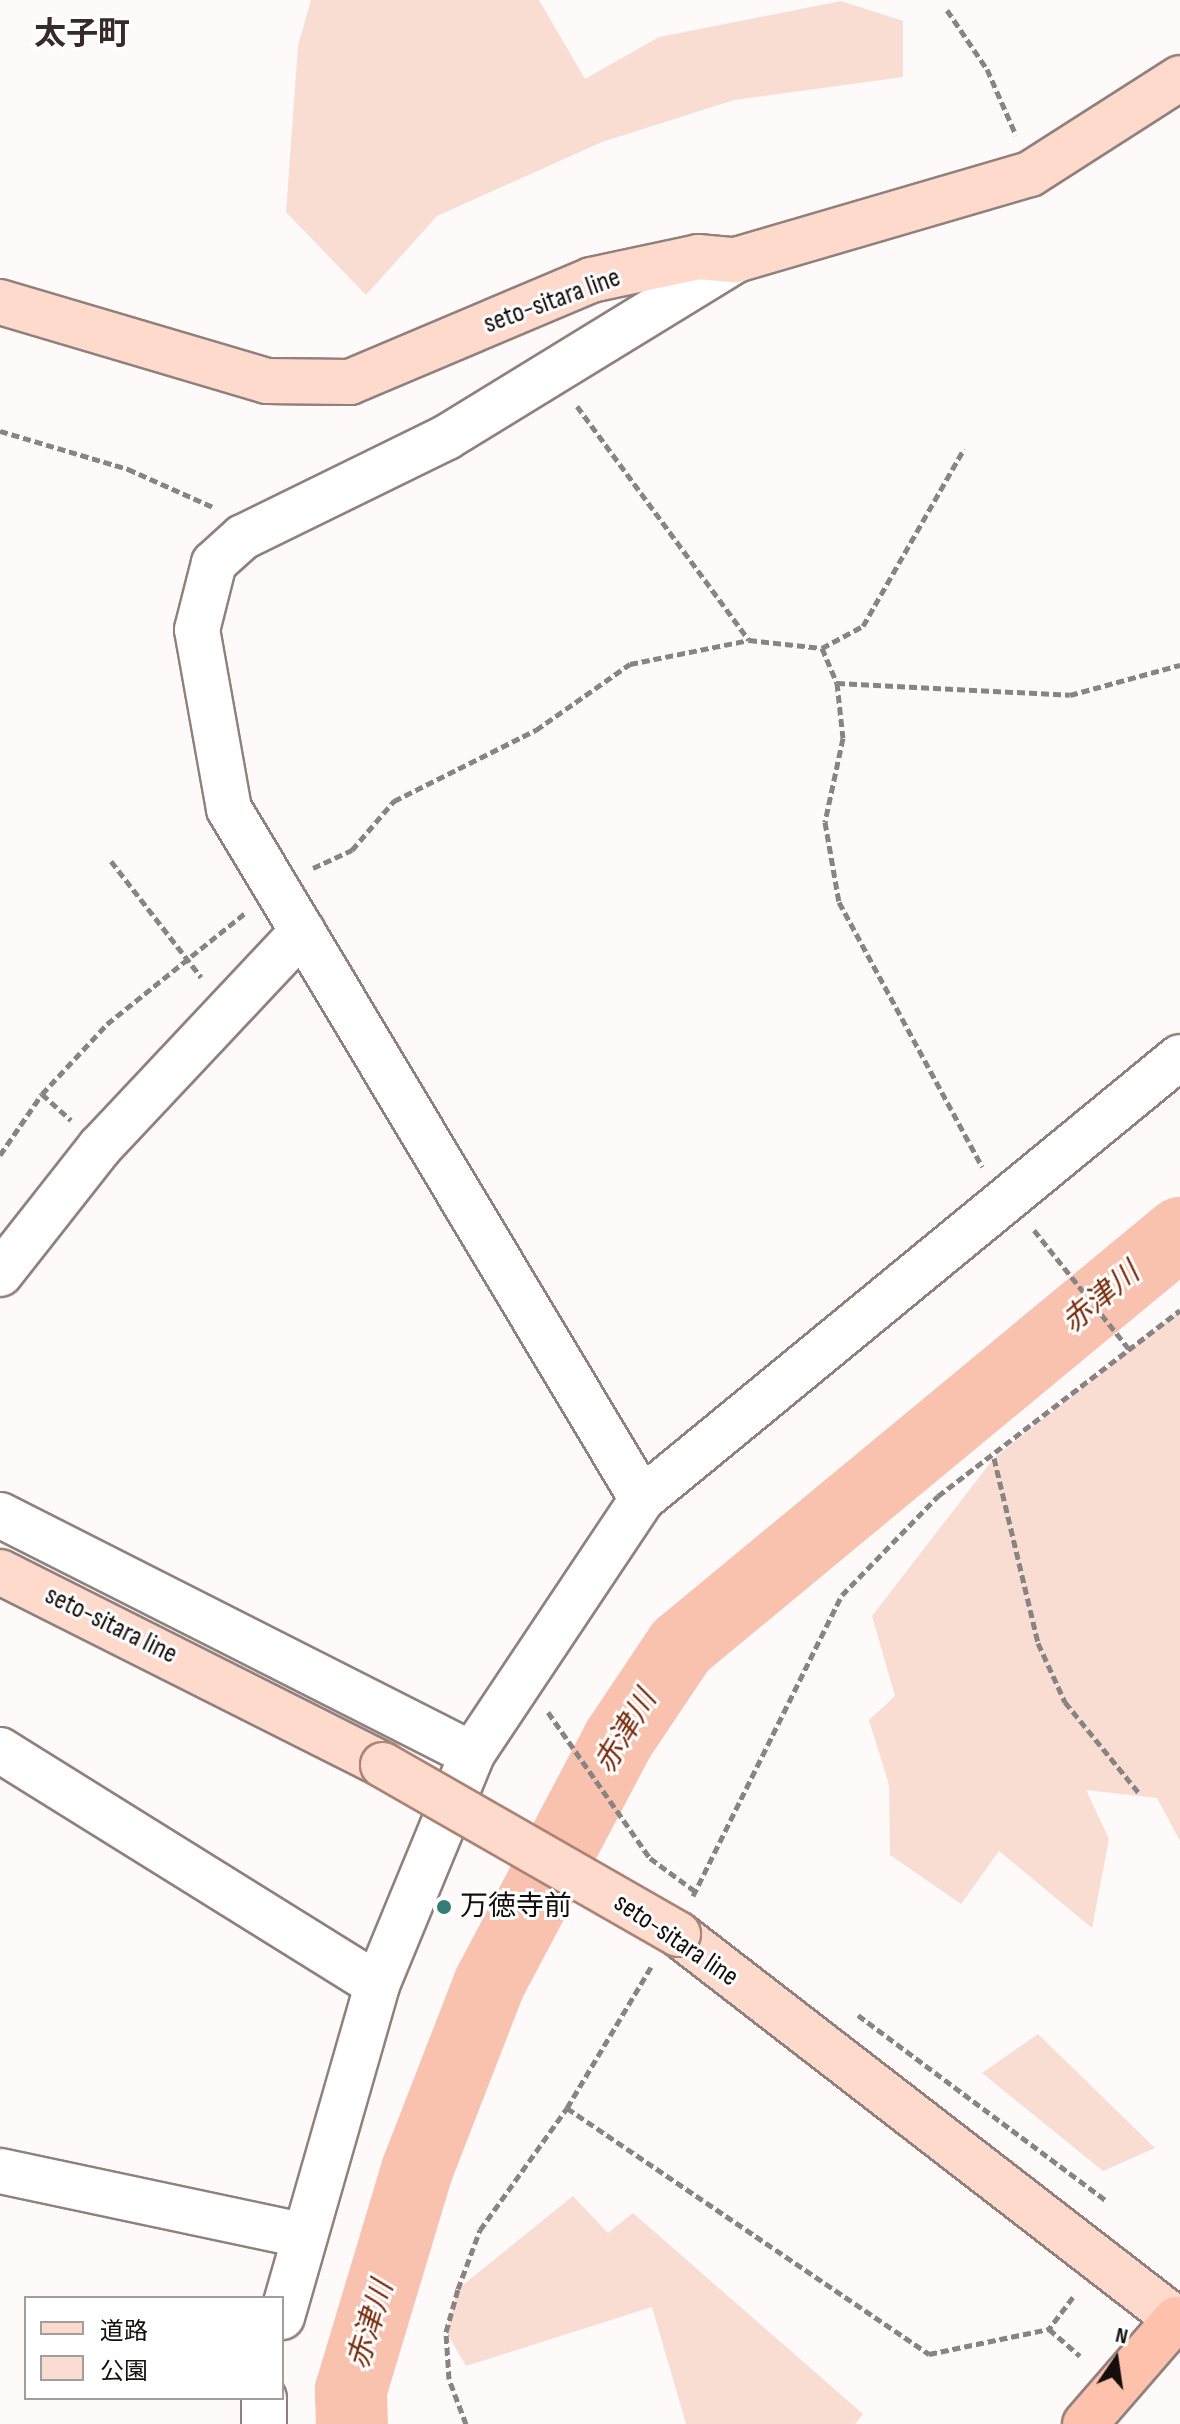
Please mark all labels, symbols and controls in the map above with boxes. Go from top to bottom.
district label: 太子町 [34,16,130,54]
street label: seto-sitara line [479,261,625,341]
water label: 赤津川 [1055,1255,1147,1341]
street label: seto-sitara line [39,1579,183,1671]
water label: 赤津川 [587,1684,665,1780]
street label: seto-sitara line [607,1886,745,1994]
place label: 万徳寺前 [460,1890,572,1924]
marker: 万徳寺前 [435,1898,453,1916]
water label: 赤津川 [341,2277,401,2373]
legend [24,2296,284,2400]
text: 道路 [100,2317,148,2346]
north arrow [1076,2320,1156,2400]
text: N [1113,2322,1130,2351]
text: 公園 [100,2357,148,2386]

